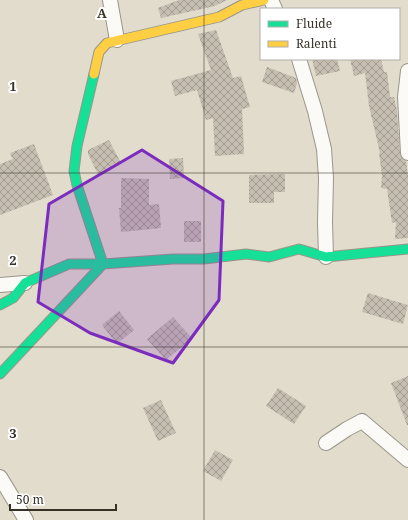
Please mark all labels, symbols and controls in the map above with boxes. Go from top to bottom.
text: A [97,4,107,22]
legend [260,8,400,60]
text: Fluide [296,15,332,32]
text: Ralenti [296,35,337,52]
text: 1 [9,77,17,95]
text: 2 [9,251,17,269]
text: 3 [9,424,17,442]
scale bar [10,486,116,512]
text: 50 m [16,491,44,508]

